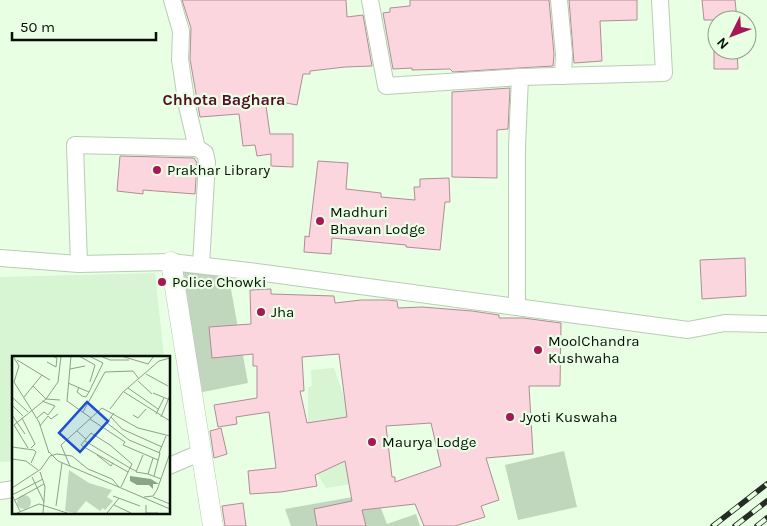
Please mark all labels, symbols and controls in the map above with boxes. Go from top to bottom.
scale bar [12,10,156,42]
north arrow [707,10,757,60]
text: 50 m [20,18,55,36]
text: N [713,34,732,53]
district label: Chhota Baghara [163,90,285,109]
place label: Prakhar Library [167,161,270,179]
marker: Prakhar Library [151,164,163,176]
place label: Madhuri Bhavan Lodge [330,203,425,238]
marker: Madhuri Bhavan Lodge [314,215,326,227]
place label: Police Chowki [172,273,266,291]
marker: Police Chowki [156,276,168,288]
place label: Jha [271,303,294,321]
marker: Jha [255,306,267,318]
place label: MoolChandra Kushwaha [548,332,639,367]
marker: MoolChandra Kushwaha [532,344,544,356]
inset map [12,356,170,514]
place label: Jyoti Kuswaha [520,408,617,426]
marker: Jyoti Kuswaha [504,411,516,423]
place label: Maurya Lodge [382,433,477,451]
marker: Maurya Lodge [366,436,378,448]

